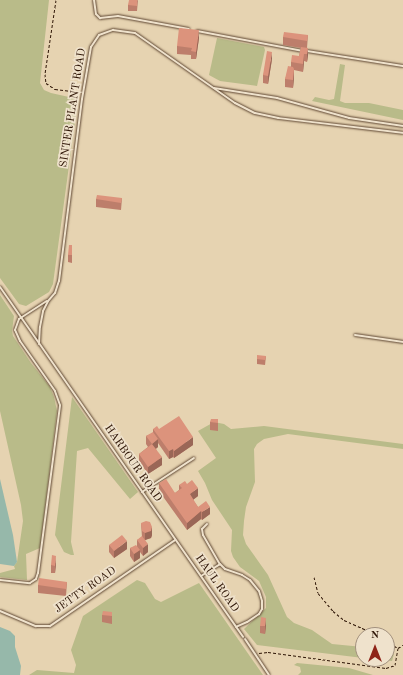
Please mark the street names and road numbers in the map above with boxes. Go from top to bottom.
street label: SINTER PLANT ROAD [58,47,90,169]
street label: HARBOUR ROAD [100,423,164,505]
street label: HAUL ROAD [191,553,241,615]
street label: JETTY ROAD [53,565,119,617]

